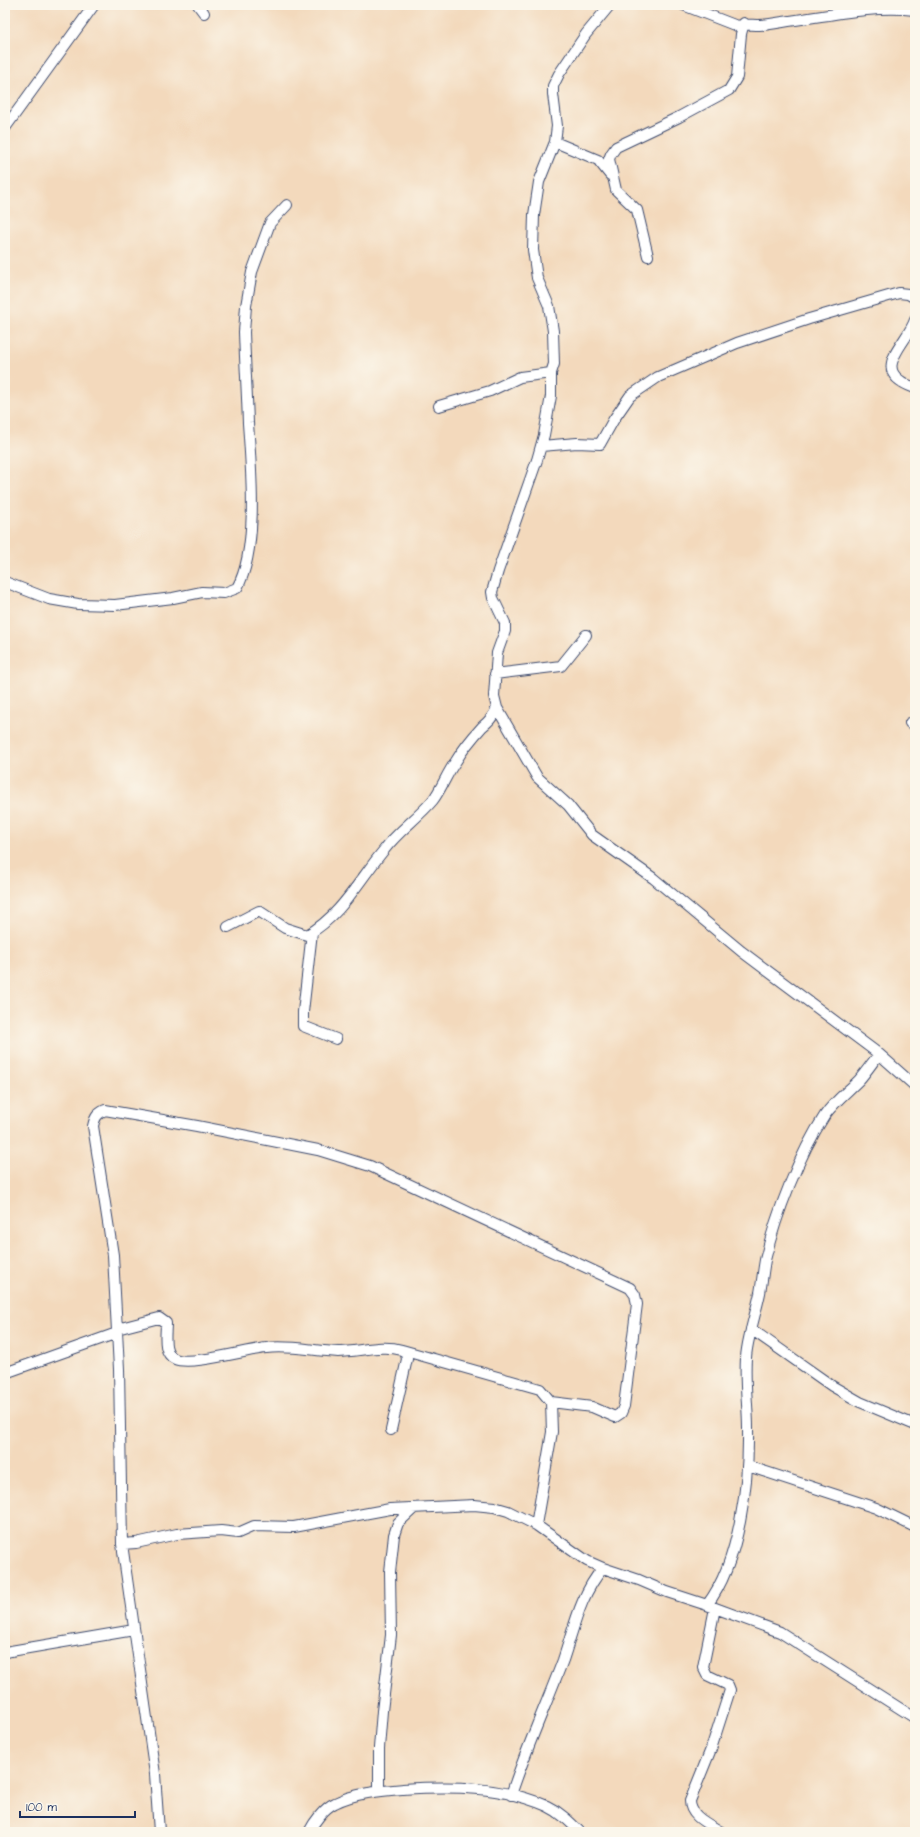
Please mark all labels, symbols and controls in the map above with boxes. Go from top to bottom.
scale bar [20,1793,135,1819]
text: 100 m [26,1799,57,1816]

